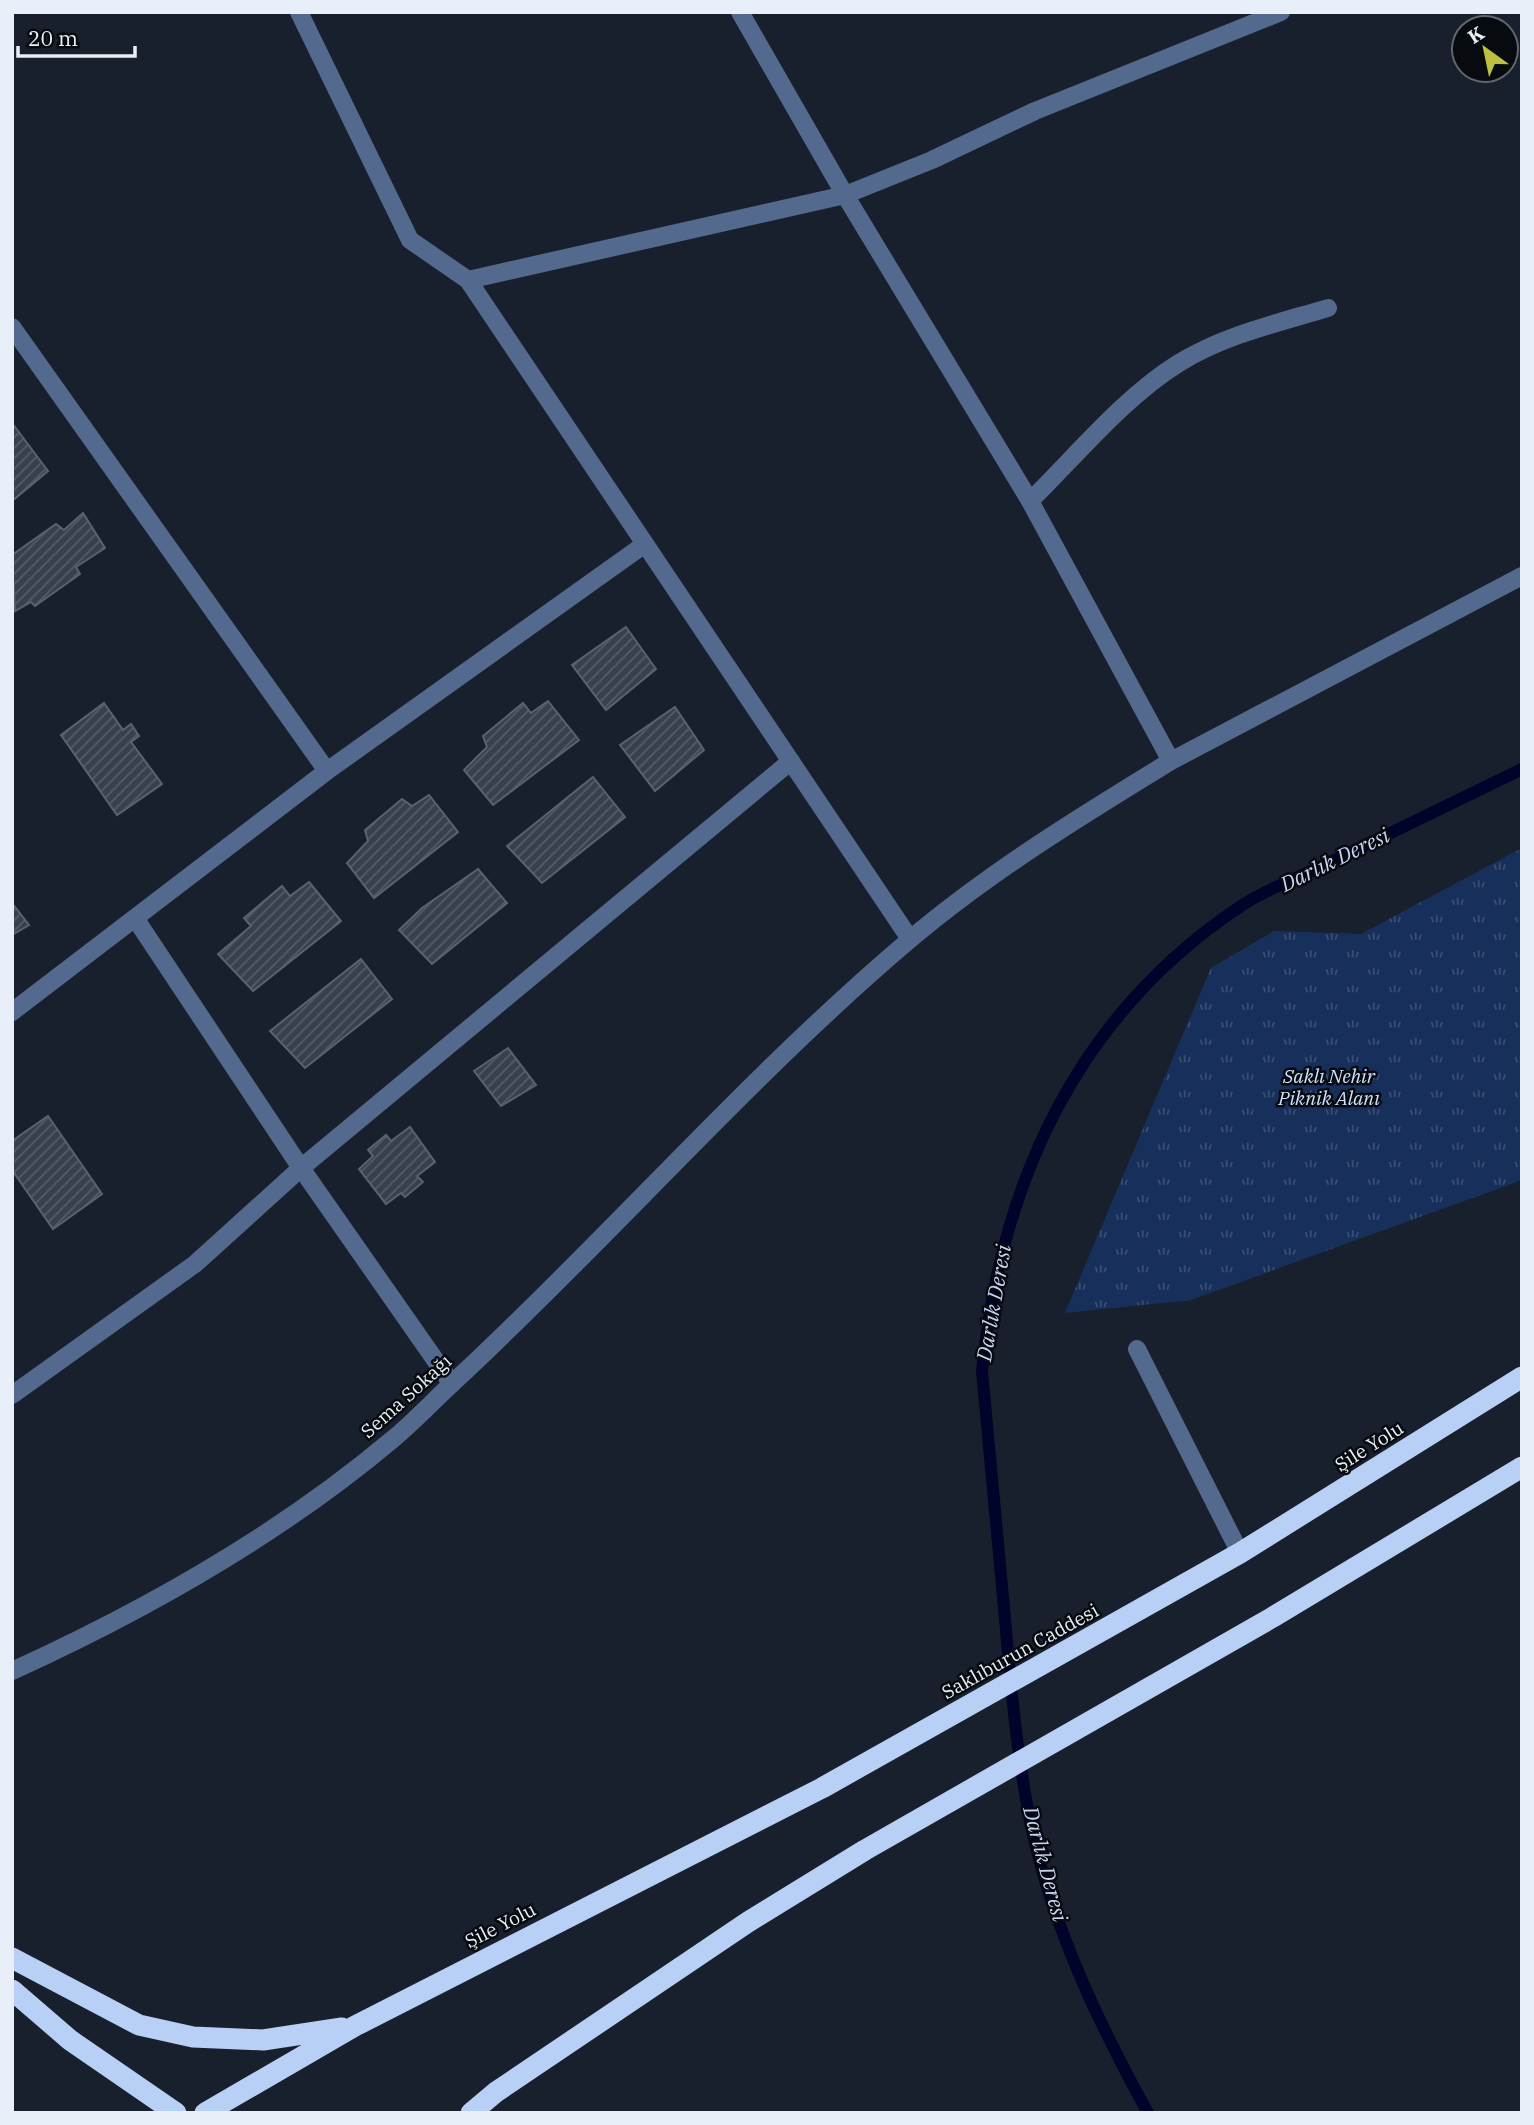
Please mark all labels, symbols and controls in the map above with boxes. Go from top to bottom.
scale bar [18,14,135,58]
north arrow [1450,14,1520,84]
text: K [1463,20,1489,49]
text: 20 m [28,24,78,52]
water label: Darlık Deresi [1274,820,1394,898]
park label: Saklı Nehir Piknik Alanı [1277,1064,1380,1110]
water label: Darlık Deresi [969,1242,1017,1364]
street label: Sema Sokağı [356,1349,456,1443]
street label: Şile Yolu [1330,1415,1408,1476]
street label: Saklıburun Caddesi [937,1598,1103,1704]
water label: Darlık Deresi [1017,1802,1075,1925]
street label: Şile Yolu [461,1897,540,1953]

